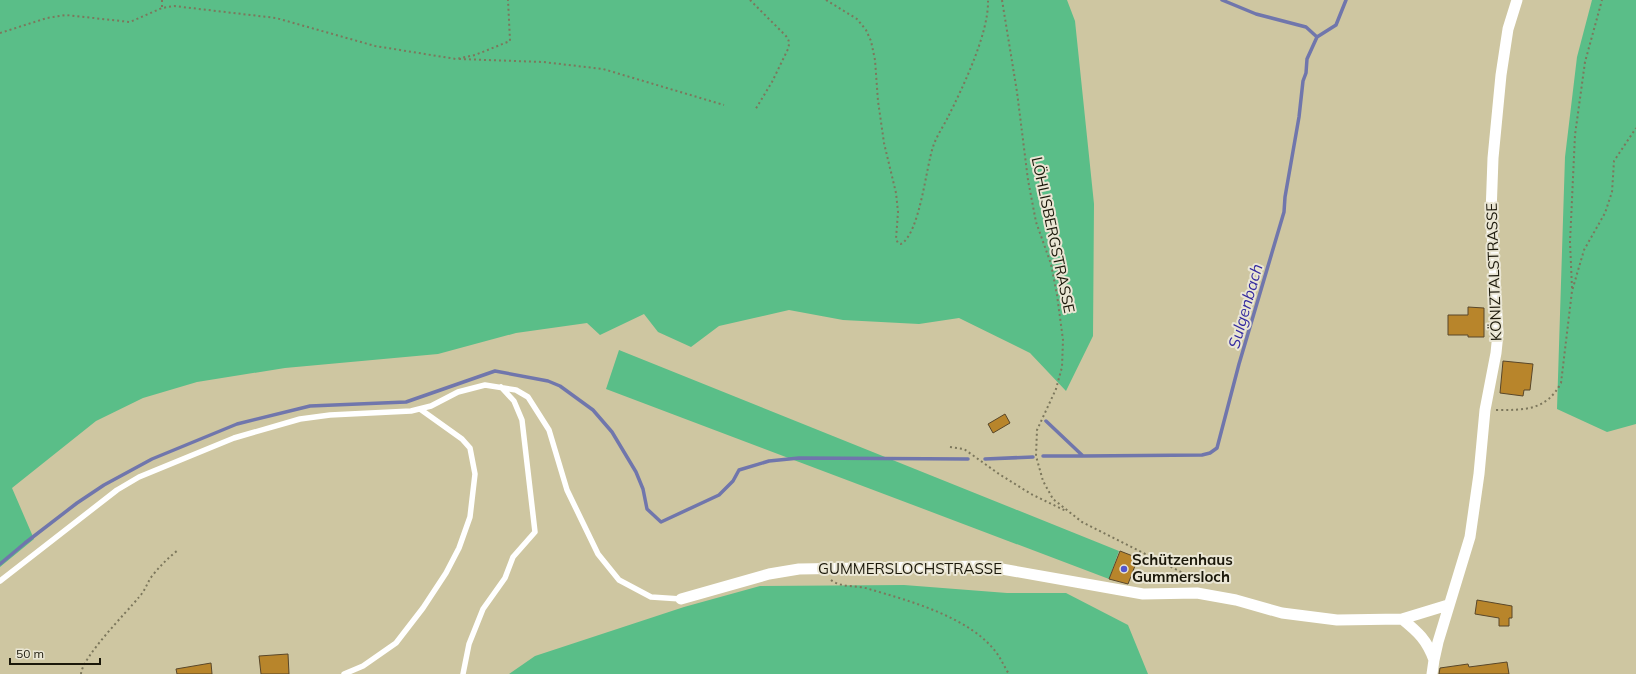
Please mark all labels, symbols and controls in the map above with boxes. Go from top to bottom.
street label: LÖHLISBERGSTRASSE [1028,155,1079,315]
street label: KÖNIZTALSTRASSE [1482,202,1505,341]
water label: Sulgenbach [1223,261,1267,351]
place label: Schützenhaus Gummersloch [1132,550,1233,586]
street label: GUMMERSLOCHSTRASSE [818,559,1002,578]
marker: Schützenhaus Gummersloch [1119,564,1129,574]
scale bar [10,640,100,666]
text: 50 m [16,646,44,661]

